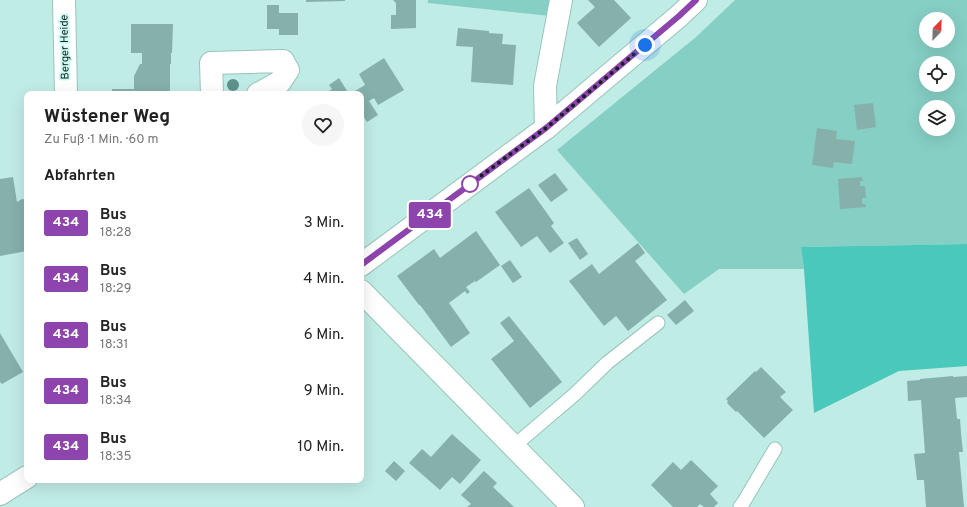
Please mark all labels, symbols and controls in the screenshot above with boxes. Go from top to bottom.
north arrow [919,12,955,48]
map controls [919,12,955,136]
street label: Berger Heide [57,14,73,80]
your location [635,35,655,55]
button: locate [919,56,955,92]
button: layers [919,100,955,136]
button: heart [302,104,344,146]
text: Wüstener Weg [44,105,170,129]
text: Zu Fuß · 1 Min. · 60 m [44,132,159,148]
text: Abfahrten [44,167,115,186]
unlabelled marker [461,175,479,193]
line badge: 434 [407,202,453,228]
text: Bus [100,206,127,225]
text: 434 [417,206,443,223]
text: 434 [53,214,79,231]
text: 3 Min. [304,214,344,233]
text: 18:28 [100,225,132,241]
text: Bus [100,262,127,281]
text: 434 [53,270,79,287]
text: 4 Min. [303,270,344,289]
text: 18:29 [100,281,131,297]
text: Bus [100,318,127,337]
text: 434 [53,326,79,343]
text: 6 Min. [304,326,344,345]
text: 18:31 [100,337,128,353]
text: Bus [100,374,127,393]
text: 434 [53,382,79,399]
text: 9 Min. [304,382,344,401]
text: 18:34 [100,393,132,409]
text: Bus [100,430,127,449]
text: 434 [53,438,79,455]
text: 10 Min. [297,438,344,457]
text: 18:35 [100,449,132,465]

